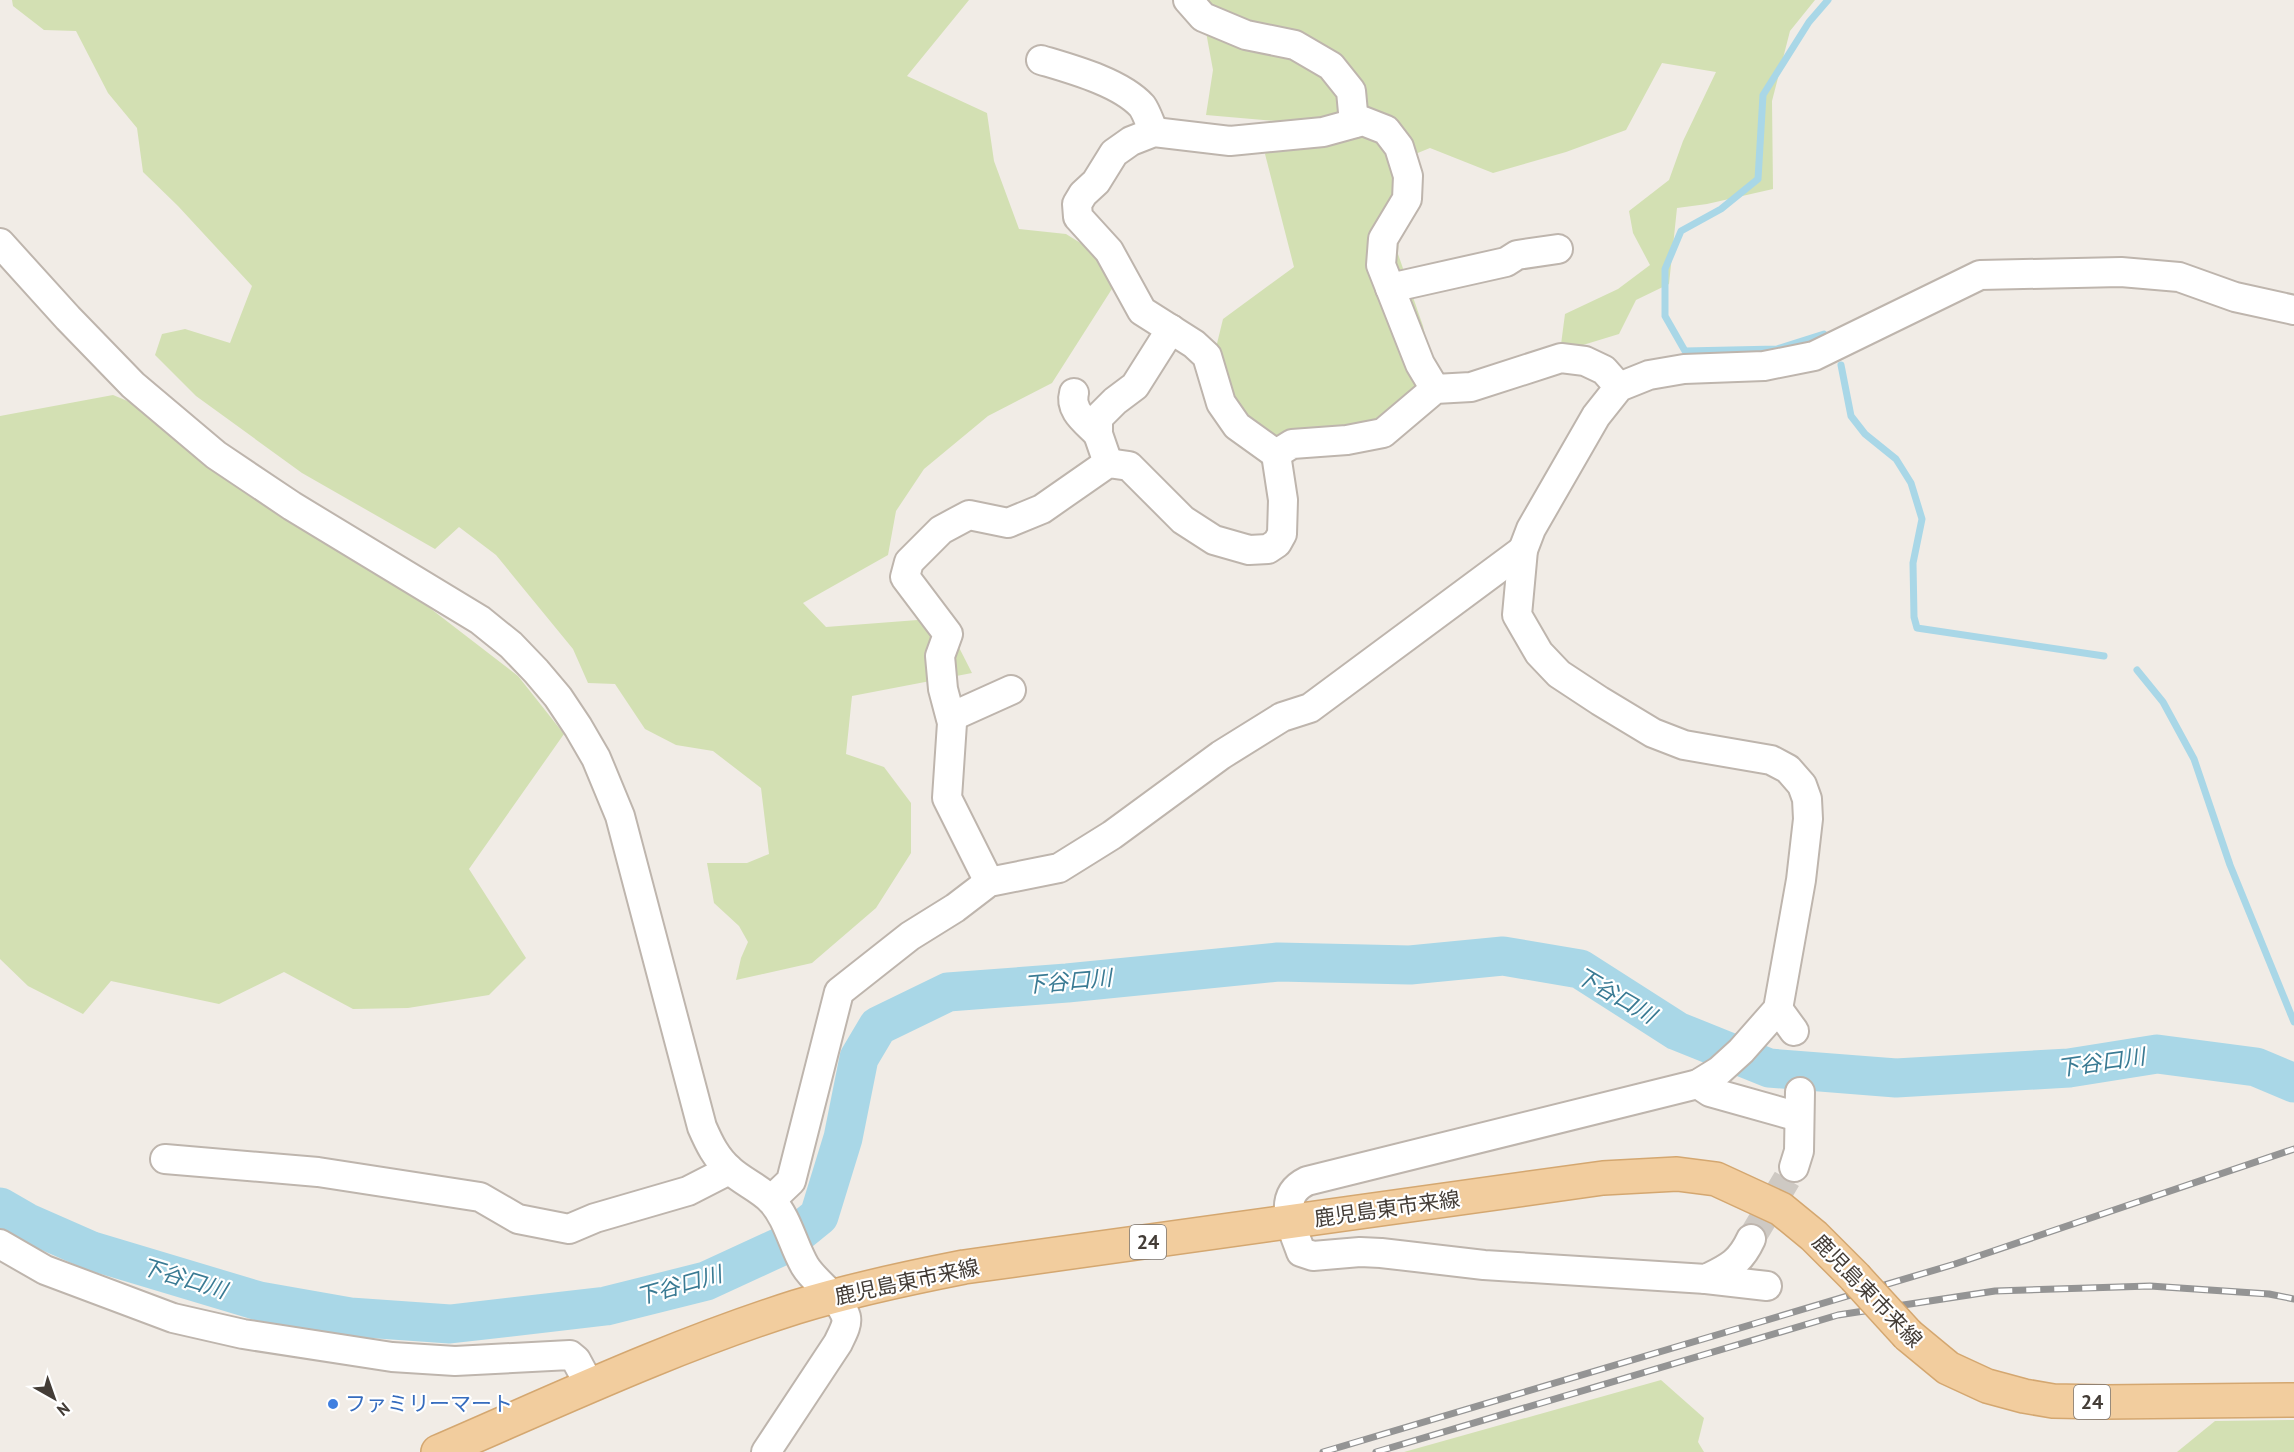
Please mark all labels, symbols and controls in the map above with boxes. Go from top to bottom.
water label: 下谷口川 [1571,961,1663,1030]
water label: 下谷口川 [1023,963,1115,999]
water label: 下谷口川 [2055,1042,2148,1082]
street label: 鹿児島東市来線 [1312,1185,1462,1232]
road number: 24 [1130,1225,1166,1259]
street label: 鹿児島東市来線 [1807,1228,1928,1353]
water label: 下谷口川 [138,1252,232,1305]
street label: 鹿児島東市来線 [832,1253,982,1310]
water label: 下谷口川 [633,1259,727,1311]
north arrow [24,1368,84,1428]
road number: 24 [2074,1385,2110,1419]
place label: ファミリーマート [345,1390,513,1417]
marker: ファミリーマート [326,1397,340,1411]
text: N [53,1398,74,1421]

